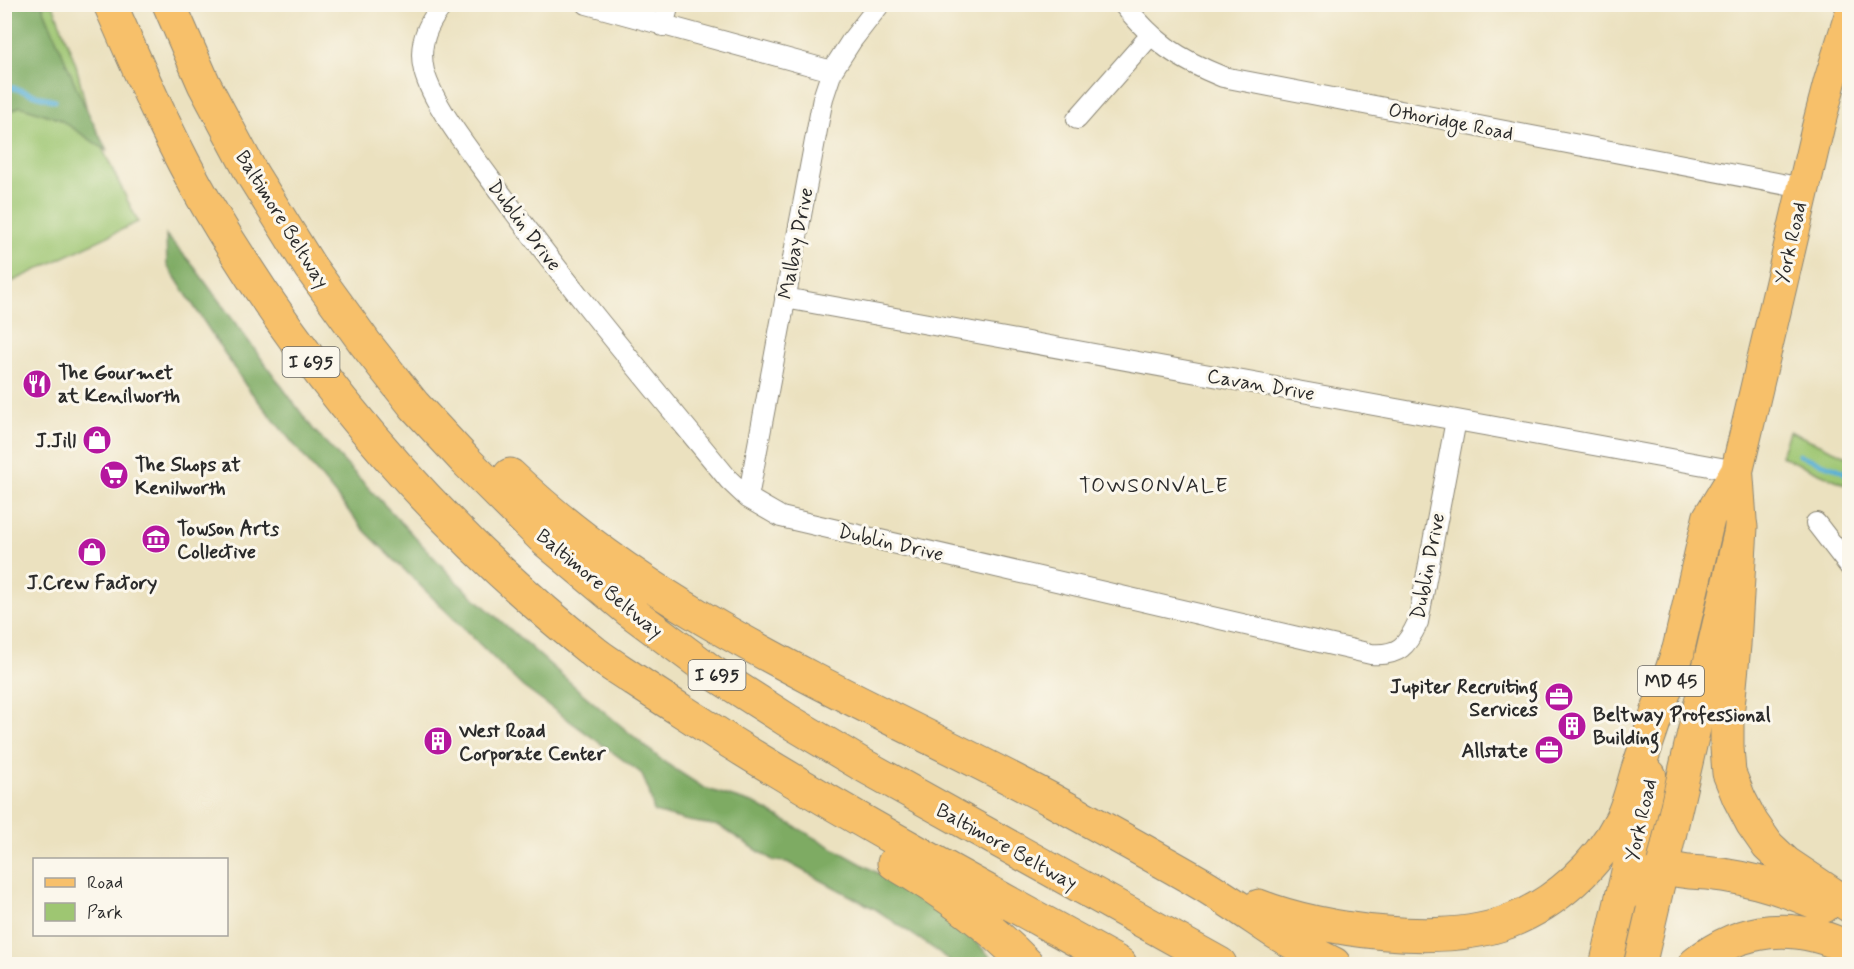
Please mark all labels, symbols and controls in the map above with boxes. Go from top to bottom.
street label: Othoridge Road [1386,97,1515,149]
street label: Baltimore Beltway [228,146,335,294]
street label: Dublin Drive [481,175,567,277]
street label: Malbay Drive [772,185,821,301]
street label: York Road [1769,199,1814,287]
road number: I 695 [282,347,340,377]
place label: The Gourmet at Kenilworth [58,360,180,410]
street label: Cavan Drive [1205,363,1317,408]
restaurant icon: The Gourmet at Kenilworth [21,368,53,400]
shop icon: J.Jill [81,424,113,456]
place label: J.Jill [35,428,76,455]
place label: The Shops at Kenilworth [135,452,241,502]
supermarket icon: The Shops at Kenilworth [98,459,130,491]
district label: TOWSONVALE [1079,472,1229,500]
street label: Dublin Drive [1405,511,1452,622]
place label: Towson Arts Collective [177,516,279,566]
street label: Dublin Drive [835,518,946,569]
museum icon: Towson Arts Collective [140,523,172,555]
street label: Baltimore Beltway [530,523,668,645]
shop icon: J.Crew Factory [76,536,108,568]
place label: J.Crew Factory [27,570,157,597]
road number: I 695 [688,660,746,690]
road number: MD 45 [1638,666,1704,696]
place label: Jupiter Recruiting Services [1390,674,1538,724]
office icon: Jupiter Recruiting Services [1543,681,1575,713]
place label: Beltway Professional Building [1593,702,1771,754]
building icon: Beltway Professional Building [1556,710,1588,742]
place label: West Road Corporate Center [458,718,606,768]
building icon: West Road Corporate Center [422,725,454,757]
office icon: Allstate [1533,734,1565,766]
place label: Allstate [1461,738,1528,765]
street label: York Road [1619,776,1664,864]
street label: Baltimore Beltway [931,797,1082,897]
legend [33,858,228,936]
text: Road [87,871,123,895]
text: Park [87,901,123,925]

